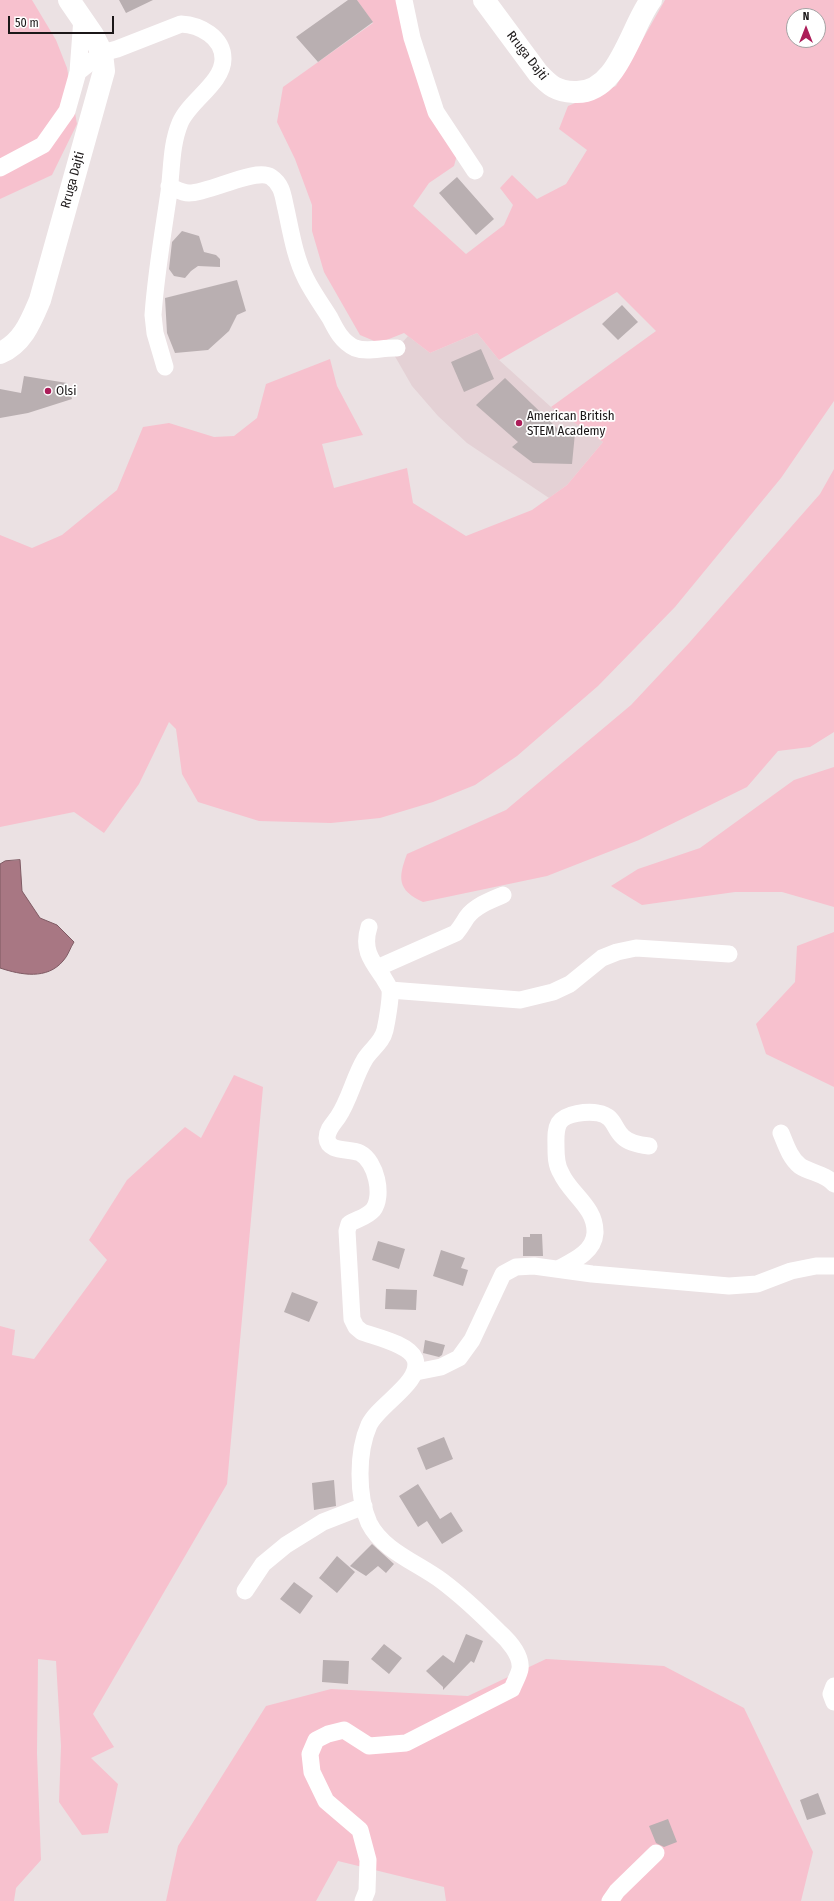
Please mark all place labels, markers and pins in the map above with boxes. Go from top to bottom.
place label: Olsi [56,383,76,399]
marker: Olsi [43,386,53,396]
place label: American British STEM Academy [527,408,615,439]
marker: American British STEM Academy [514,418,524,428]

